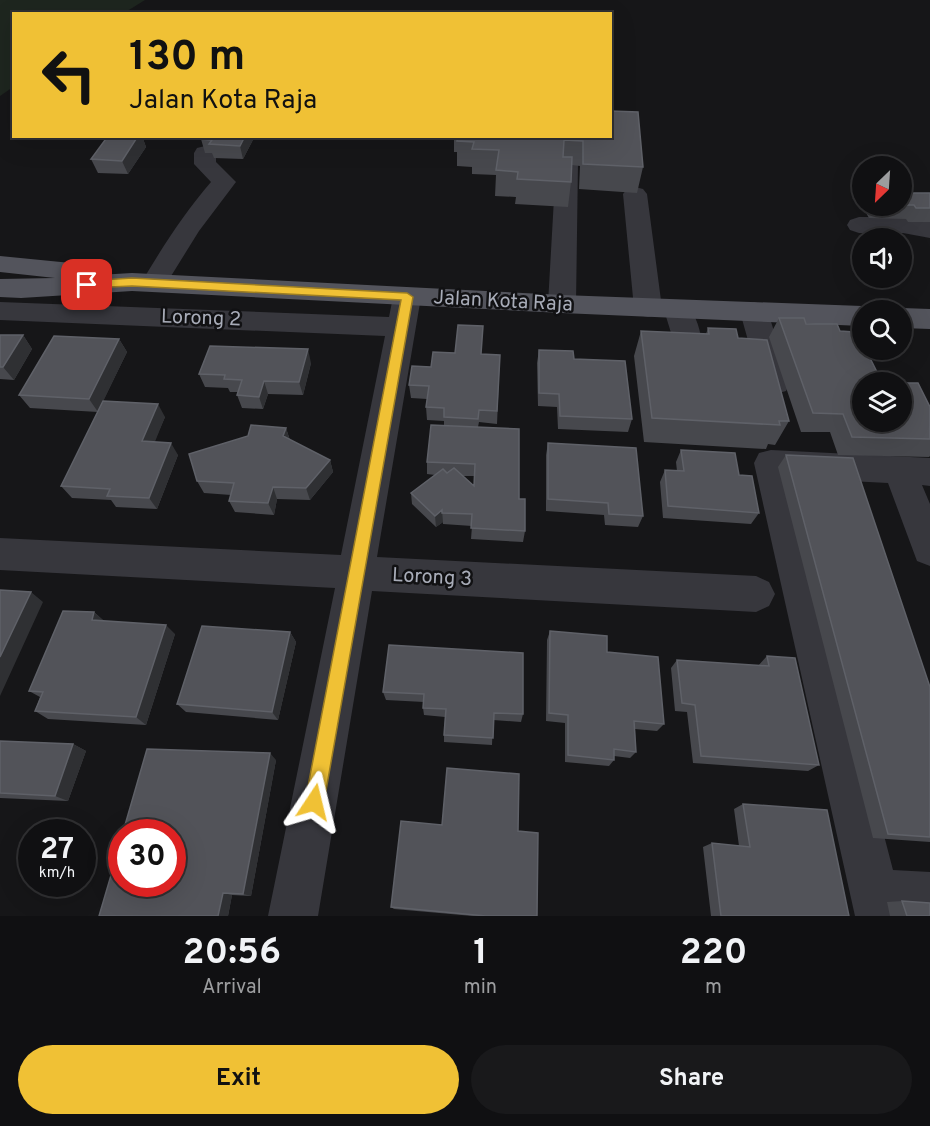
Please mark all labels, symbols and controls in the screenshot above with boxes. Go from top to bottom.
text: 130 m [129,32,245,85]
icon: left [30,36,108,114]
text: Jalan Kota Raja [129,84,317,118]
north arrow [852,156,912,216]
map controls [852,156,912,432]
button: sound [852,228,912,288]
pin [61,259,112,310]
icon: arrive [70,268,103,301]
street label: Jalan Kota Raja [433,285,573,319]
button: search [852,300,912,360]
street label: Lorong 2 [160,305,242,333]
button: layers [852,372,912,432]
street label: Lorong 3 [391,563,473,593]
position arrow [282,770,346,834]
speed limit sign: 30 [108,819,186,897]
text: 27 [40,832,74,869]
text: km/h [39,864,75,883]
text: 20:56 [183,931,281,977]
text: 1 [473,931,488,977]
text: 220 [680,931,747,977]
text: Arrival [202,975,262,1001]
text: min [464,975,497,1001]
text: m [705,975,722,1001]
button: Exit [18,1045,459,1114]
button: Share [471,1045,912,1114]

